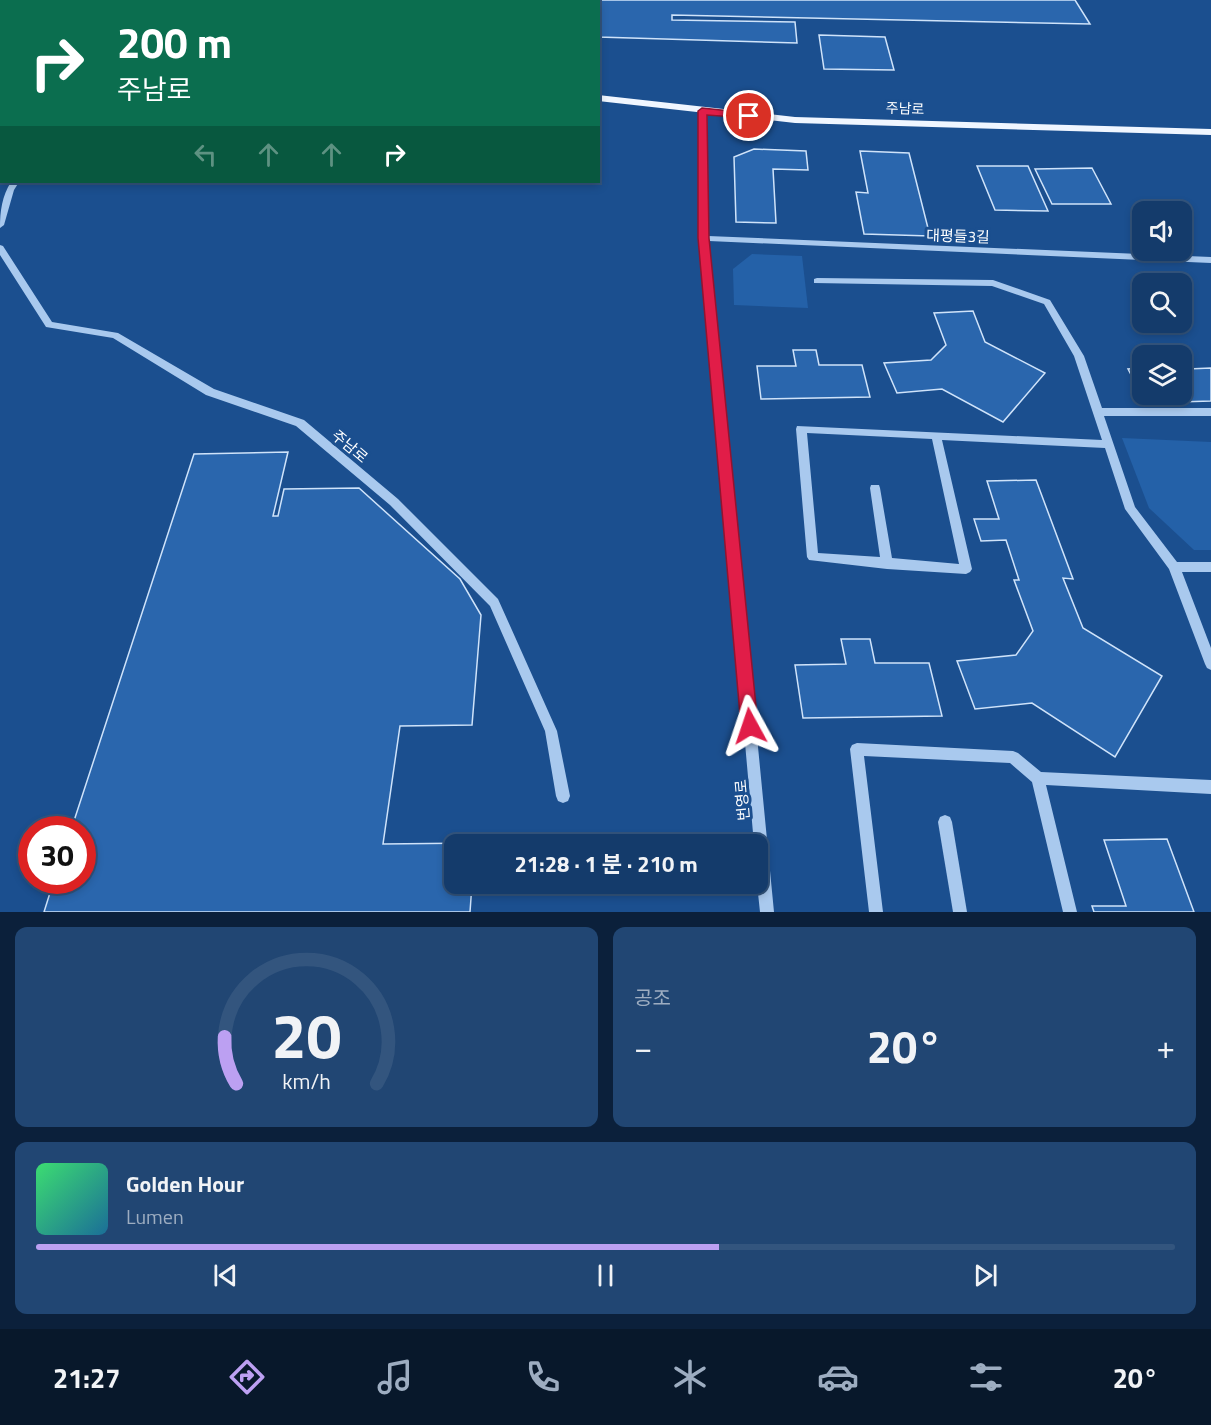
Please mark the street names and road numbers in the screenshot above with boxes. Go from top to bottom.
street label: 주남로 [885,97,925,119]
street label: 대평들3길 [926,223,990,249]
street label: 주남로 [327,424,373,468]
street label: 번영로 [729,778,755,822]

